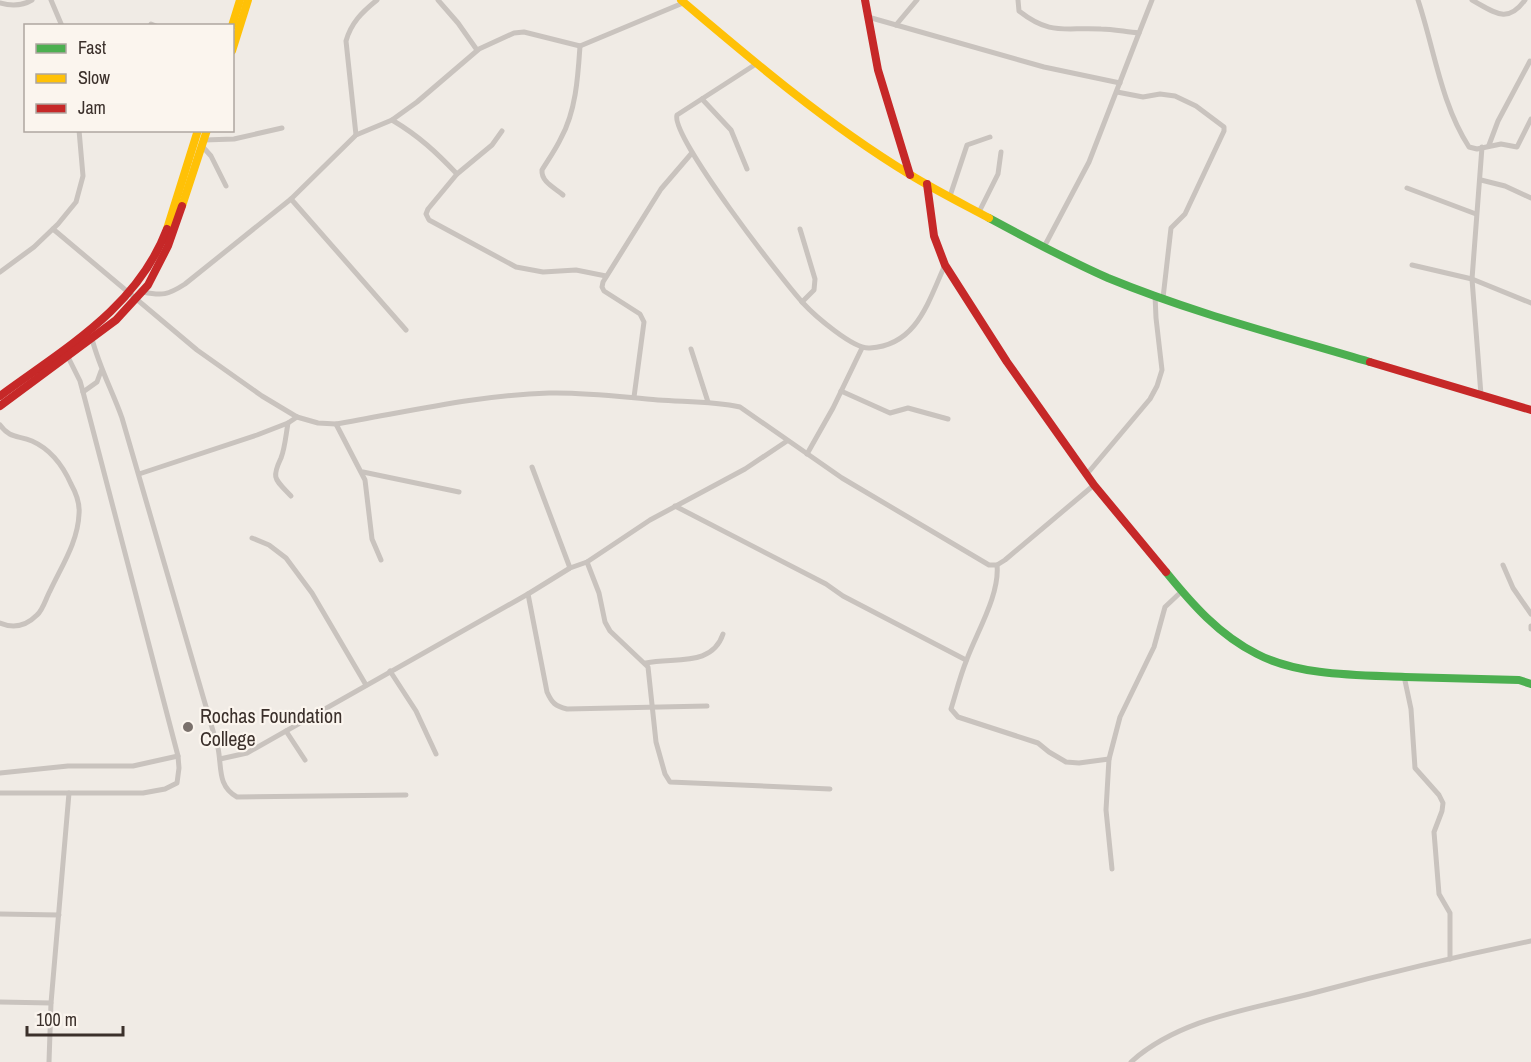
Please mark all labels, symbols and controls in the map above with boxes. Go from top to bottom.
legend [24,24,234,132]
text: Fast [78,35,106,60]
text: Slow [78,65,110,90]
text: Jam [78,95,106,120]
place label: Rochas Foundation College [200,702,342,752]
marker: Rochas Foundation College [181,720,195,734]
scale bar [27,999,123,1037]
text: 100 m [36,1007,77,1032]

